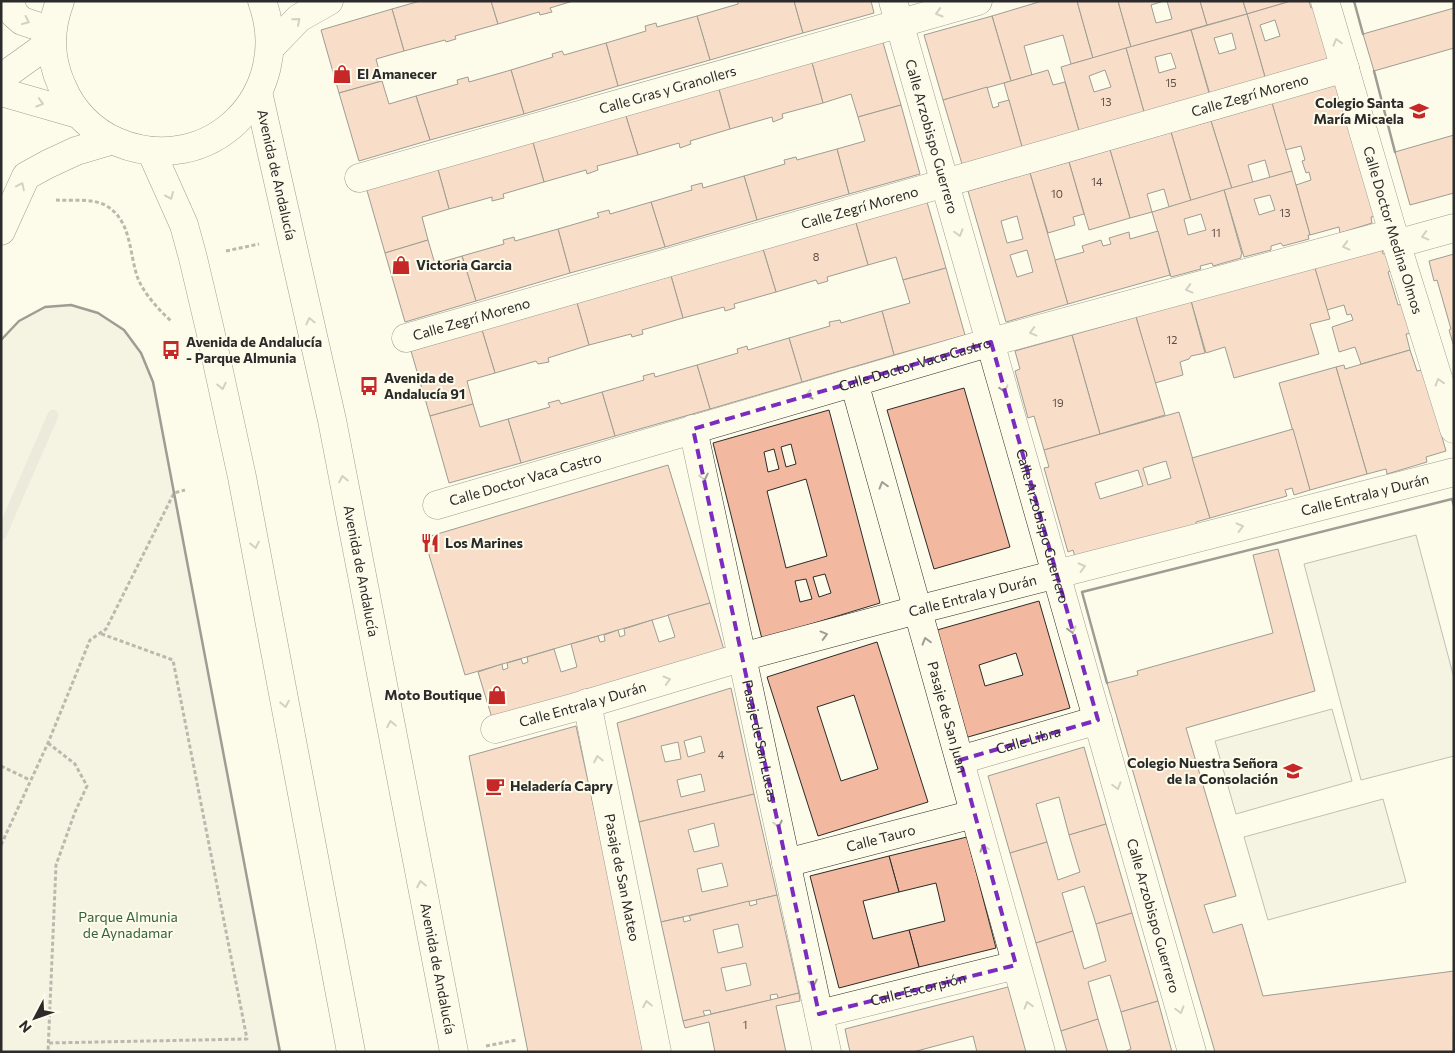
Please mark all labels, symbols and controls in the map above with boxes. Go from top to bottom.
one-way arrow [935,7,943,17]
one-way arrow [21,15,30,26]
one-way arrow [291,18,300,27]
one-way arrow [1333,39,1343,47]
street label: Calle Arzobispo Guerrero [902,57,962,216]
street label: Calle Gras y Granollers [597,62,738,117]
shop icon: El Amanecer [331,63,353,85]
place label: El Amanecer [357,65,437,82]
street label: Calle Zegrí Moreno [1189,70,1310,120]
house number: 15 [1165,76,1177,89]
place label: Colegio Santa María Micaela [1313,94,1404,127]
house number: 13 [1101,95,1111,108]
one-way arrow [35,98,43,108]
school or university icon: Colegio Santa María Micaela [1408,100,1430,122]
street label: Avenida de Andalucía [254,108,300,242]
street label: Calle Doctor Medina Olmos [1360,144,1427,316]
house number: 14 [1091,175,1103,188]
one-way arrow [15,182,25,191]
street label: Calle Zegrí Moreno [799,182,920,232]
house number: 10 [1051,187,1063,200]
one-way arrow [164,191,175,200]
house number: 13 [1280,206,1290,219]
house number: 11 [1211,226,1221,239]
one-way arrow [954,229,964,237]
one-way arrow [1422,230,1430,240]
one-way arrow [1342,240,1351,251]
house number: 8 [813,250,820,263]
shop icon: Victoria Garcia [390,254,412,276]
place label: Victoria Garcia [416,256,512,273]
one-way arrow [1185,283,1194,294]
street label: Calle Zegrí Moreno [411,294,532,344]
one-way arrow [305,316,316,325]
one-way arrow [1029,326,1037,336]
place label: Avenida de Andalucía - Parque Almunia [186,333,322,366]
house number: 12 [1167,333,1177,346]
street label: Calle Doctor Vaca Castro [836,334,993,394]
bus stop icon: Avenida de Andalucía - Parque Almunia [160,339,182,361]
place label: Avenida de Andalucía 91 [384,369,465,402]
bus stop icon: Avenida de Andalucía 91 [358,375,380,397]
one-way arrow [1435,379,1445,387]
one-way arrow [217,381,227,390]
one-way arrow [998,385,1008,393]
one-way arrow [806,390,814,400]
house number: 19 [1052,396,1064,409]
street label: Calle Arzobispo Guerrero [1013,447,1073,605]
street label: Calle Doctor Vaca Castro [447,448,603,509]
street label: Calle Entrala y Durán [1299,470,1431,519]
one-way arrow [698,473,708,482]
one-way arrow [339,474,349,483]
one-way arrow [878,480,889,489]
street label: Avenida de Andalucía [341,504,383,638]
one-way arrow [1235,522,1244,533]
restaurant icon: Los Marines [419,532,441,554]
place label: Los Marines [445,534,523,551]
one-way arrow [249,540,260,549]
one-way arrow [1078,562,1087,573]
street label: Calle Entrala y Durán [907,571,1038,620]
one-way arrow [1067,625,1077,633]
one-way arrow [819,630,828,641]
one-way arrow [922,638,932,646]
street label: Pasaje de San Juan [924,659,972,775]
one-way arrow [663,675,671,685]
street label: Calle Entrala y Durán [517,678,648,730]
street label: Pasaje de San Lucas [739,678,782,803]
shop icon: Moto Boutique [486,684,508,706]
place label: Moto Boutique [384,686,482,703]
one-way arrow [280,700,290,709]
one-way arrow [386,720,396,728]
street label: Calle Libra [994,722,1063,757]
house number: 4 [718,748,725,761]
one-way arrow [593,754,604,763]
place label: Colegio Nuestra Señora de la Consolación [1127,754,1278,787]
school or university icon: Colegio Nuestra Señora de la Consolación [1282,760,1304,782]
cafe icon: Heladería Capry [484,775,506,797]
place label: Heladería Capry [510,777,613,794]
one-way arrow [1111,781,1121,790]
street label: Pasaje de San Mateo [601,812,644,943]
one-way arrow [772,820,783,829]
street label: Calle Tauro [844,821,917,855]
street label: Calle Arzobispo Guerrero [1124,836,1184,995]
one-way arrow [979,844,990,853]
one-way arrow [417,879,427,888]
street label: Avenida de Andalucía [417,901,459,1036]
park label: Parque Almunia de Aynadamar [78,908,178,941]
street label: Calle Escorpión [868,969,967,1009]
one-way arrow [807,979,817,987]
north arrow [10,993,60,1043]
one-way arrow [643,1000,653,1008]
one-way arrow [1023,1001,1033,1009]
one-way arrow [1175,1005,1185,1013]
text: N [15,1017,35,1036]
house number: 1 [743,1018,747,1031]

